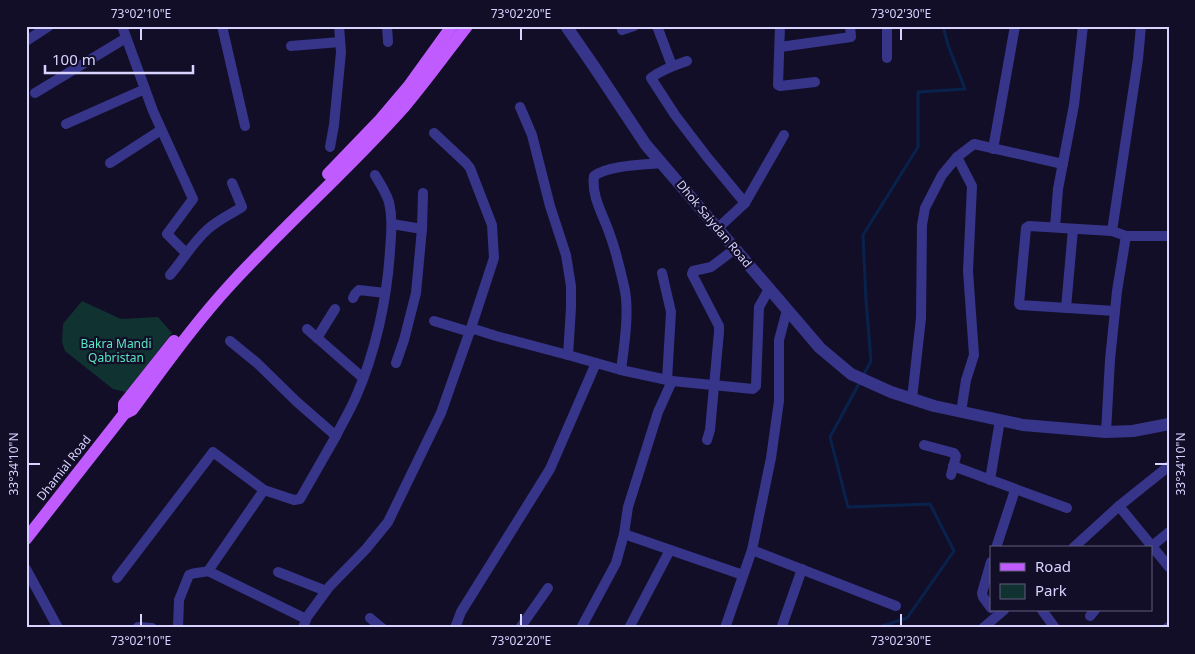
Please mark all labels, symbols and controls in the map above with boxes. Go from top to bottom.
text: 73°02'10"E [111,5,171,22]
text: 73°02'20"E [491,5,551,22]
text: 73°02'30"E [871,5,931,22]
scale bar [45,42,192,74]
text: 100 m [52,49,96,69]
street label: Dhok Saiydan Road [673,176,756,271]
park label: Bakra Mandi Qabristan [80,335,152,366]
street label: Dhamial Road [33,431,95,504]
text: 33°34'10"N [5,432,22,496]
text: 33°34'10"N [1172,432,1189,496]
legend [990,546,1152,612]
text: Road [1035,556,1071,576]
text: Park [1035,580,1067,600]
text: 73°02'10"E [111,632,171,649]
text: 73°02'20"E [491,632,551,649]
text: 73°02'30"E [871,632,931,649]

